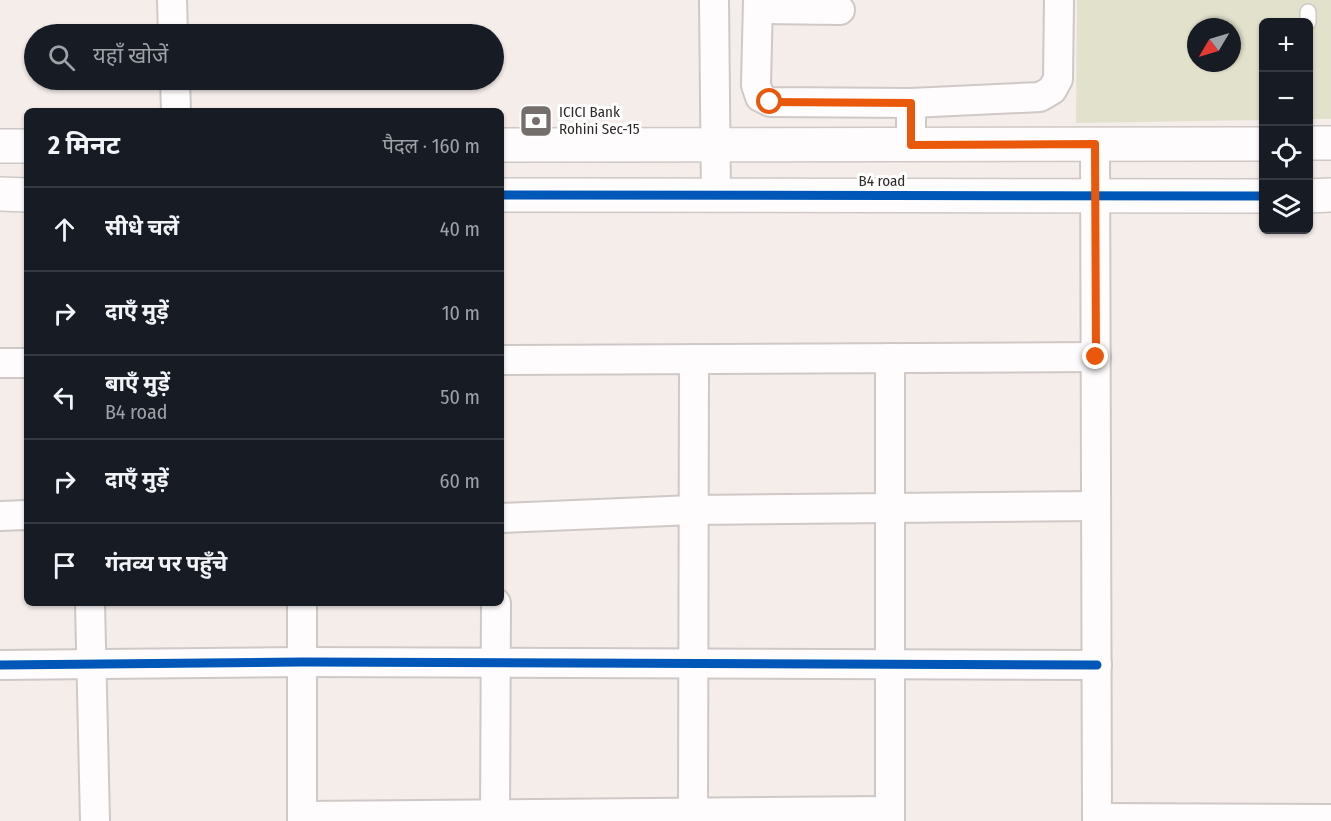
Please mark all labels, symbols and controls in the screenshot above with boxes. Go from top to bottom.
north arrow [1187,18,1241,72]
map controls [1259,18,1313,234]
button: + [1259,18,1313,72]
search box [24,24,504,90]
icon: search [45,41,78,74]
text: यहाँ खोजें [93,42,168,69]
button: − [1259,72,1313,126]
route start [756,88,782,114]
bank icon: ICICI Bank Rohini Sec-15 [518,103,554,139]
place label: ICICI Bank Rohini Sec-15 [559,103,640,138]
button: locate [1259,126,1313,180]
text: 2 मिनट [48,130,120,161]
text: पैदल · 160 m [383,134,480,158]
street label: B4 road [859,172,905,190]
button: layers [1259,180,1313,234]
icon: ahead [48,213,81,246]
text: सीधे चलें [105,214,179,241]
text: 40 m [440,217,480,241]
icon: right [48,297,81,330]
text: दाएँ मुड़ें [105,298,169,325]
text: 10 m [442,301,480,325]
route end [1082,343,1108,369]
text: बाएँ मुड़ें [105,370,170,397]
icon: left [48,381,81,414]
text: 50 m [440,385,480,409]
text: B4 road [105,400,167,424]
icon: right [48,465,81,498]
text: दाएँ मुड़ें [105,466,169,493]
text: 60 m [440,469,480,493]
icon: arrive [48,549,81,582]
text: गंतव्य पर पहुँचे [105,550,227,577]

